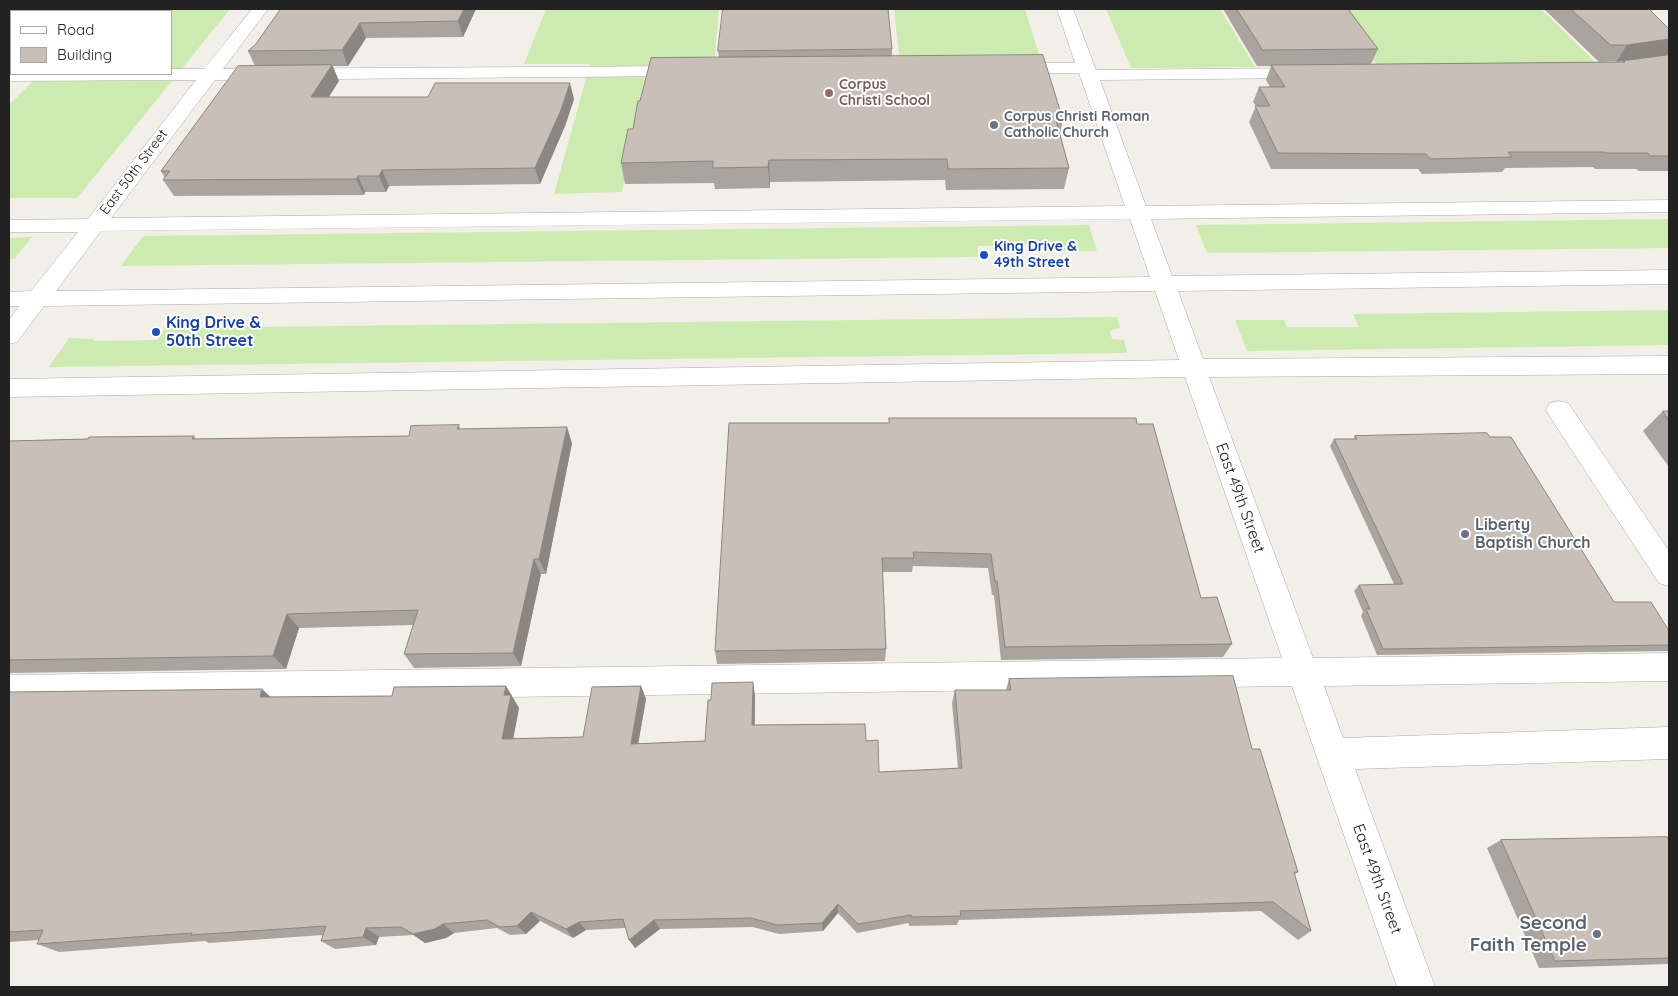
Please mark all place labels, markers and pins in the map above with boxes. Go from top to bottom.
place label: Corpus Christi School [839,77,930,110]
marker: Corpus Christi School [823,87,835,99]
place label: Corpus Christi Roman Catholic Church [1004,109,1150,142]
marker: Corpus Christi Roman Catholic Church [988,119,1000,131]
place label: King Drive & 49th Street [994,239,1077,272]
marker: King Drive & 49th Street [978,249,990,261]
place label: King Drive & 50th Street [166,313,261,351]
marker: King Drive & 50th Street [150,326,162,338]
place label: Liberty Baptish Church [1475,515,1591,553]
marker: Liberty Baptish Church [1459,528,1471,540]
place label: Second Faith Temple [1470,912,1587,956]
marker: Second Faith Temple [1591,928,1603,940]

